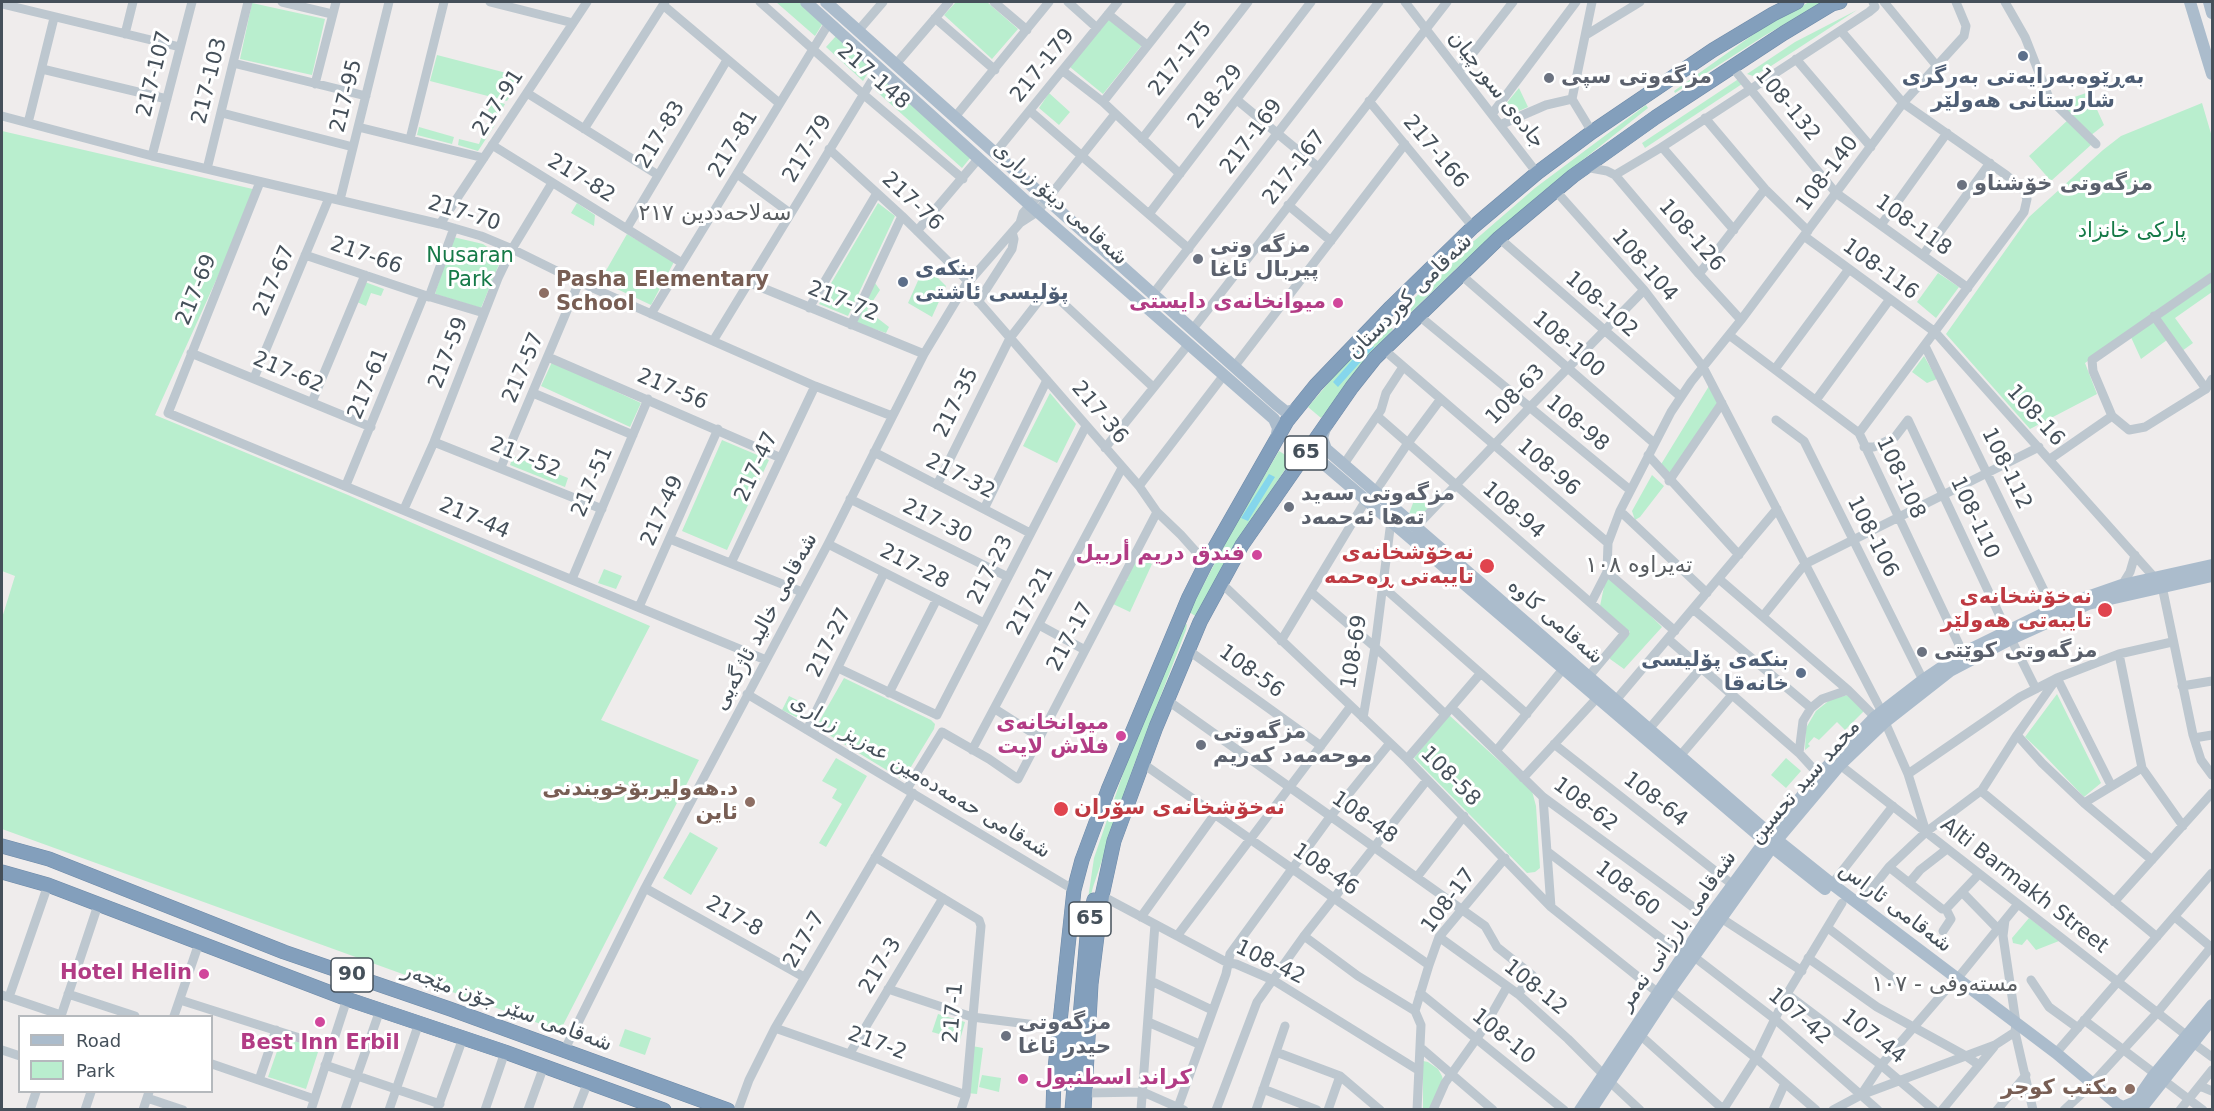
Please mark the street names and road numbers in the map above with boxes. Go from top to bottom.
street label: 217-175 [1144,17,1218,101]
street label: 217-179 [1006,24,1080,108]
street label: جادەی سورچیان [1442,26,1550,154]
street label: 217-107 [132,28,178,120]
street label: 217-103 [187,35,233,127]
street label: 217-148 [832,39,914,115]
street label: 217-95 [326,57,368,135]
street label: 218-29 [1183,60,1249,134]
street label: 108-132 [1749,63,1825,147]
street label: 217-91 [468,65,530,141]
street label: 217-169 [1216,94,1288,180]
street label: 217-83 [631,97,691,173]
street label: 217-81 [704,106,764,182]
street label: 217-166 [1397,110,1473,194]
street label: 217-79 [778,111,838,187]
street label: 217-167 [1258,126,1332,210]
street label: 108-140 [1792,131,1864,217]
street label: شەقامی دینۆ زراری [987,137,1133,271]
street label: 217-82 [543,149,619,209]
street label: 217-76 [876,167,948,237]
street label: 108-118 [1870,190,1956,262]
street label: 217-70 [425,191,503,237]
street label: 108-126 [1653,195,1729,277]
street label: 108-104 [1606,225,1682,307]
street label: شەقامی کوردستان [1342,229,1478,365]
street label: 217-66 [327,232,405,280]
street label: 108-116 [1837,234,1923,306]
street label: 217-67 [249,242,301,320]
street label: 217-69 [171,251,223,329]
street label: 108-102 [1560,267,1642,343]
street label: 217-72 [804,276,882,328]
street label: 108-100 [1527,307,1609,383]
street label: 217-59 [424,314,474,392]
street label: 217-57 [498,329,550,407]
street label: 217-61 [343,345,395,423]
street label: 217-62 [249,347,327,399]
street label: 108-63 [1481,359,1551,431]
street label: 217-56 [633,364,711,416]
street label: 217-35 [929,364,985,442]
street label: 217-36 [1065,376,1133,450]
street label: 108-16 [2001,380,2069,452]
street label: 108-98 [1540,390,1614,458]
street label: 108-112 [1975,424,2037,514]
street label: 217-47 [730,428,784,506]
street label: 217-52 [486,432,564,484]
street label: 108-108 [1870,433,1930,523]
street label: 108-96 [1512,434,1584,502]
road number: 65 [1285,436,1327,470]
street label: 217-51 [567,443,619,521]
street label: 217-32 [921,449,999,505]
street label: 217-49 [636,472,690,550]
street label: 108-110 [1944,473,2004,563]
street label: 108-94 [1477,477,1549,545]
street label: 108-106 [1841,492,1903,582]
street label: 217-44 [435,493,513,545]
street label: 217-30 [898,494,976,550]
street label: شەقامی خالید ئاژگەیی [709,529,823,715]
street label: 217-23 [963,531,1019,609]
street label: 217-28 [875,539,953,595]
street label: 217-21 [1002,562,1060,640]
street label: شەقامی کاوە [1502,574,1608,670]
street label: 217-17 [1042,598,1100,676]
street label: 217-27 [802,604,858,682]
street label: 108-69 [1337,613,1373,691]
street label: 108-56 [1214,640,1288,704]
street label: شەقامی حەمەدەمین عەزیز زراری [785,689,1055,865]
street label: محمد سید تحسین [1744,715,1866,849]
street label: 108-58 [1415,742,1485,812]
street label: 108-64 [1618,767,1692,833]
street label: 108-62 [1548,773,1622,837]
street label: 108-48 [1326,786,1402,850]
street label: Alti Barmakh Street [1935,813,2113,959]
street label: 108-46 [1287,838,1363,902]
street label: شەقامی بارزانی نەمر [1613,846,1743,1016]
street label: 108-60 [1590,856,1664,922]
street label: شەقامی ئاراس [1834,857,1956,959]
street label: 108-17 [1417,864,1481,938]
street label: 217-8 [701,891,767,943]
road number: 65 [1069,902,1111,936]
street label: 217-7 [779,907,831,973]
street label: 217-3 [854,933,908,999]
street label: 108-42 [1231,935,1309,991]
street label: 108-12 [1498,955,1572,1021]
road number: 90 [331,958,373,992]
street label: شەقامی سێر جۆن مێجەر [399,958,615,1058]
street label: 217-1 [939,982,969,1044]
street label: 107-42 [1762,983,1836,1051]
street label: 108-10 [1466,1004,1540,1070]
street label: 107-44 [1836,1004,1910,1070]
street label: 217-2 [844,1022,910,1066]

